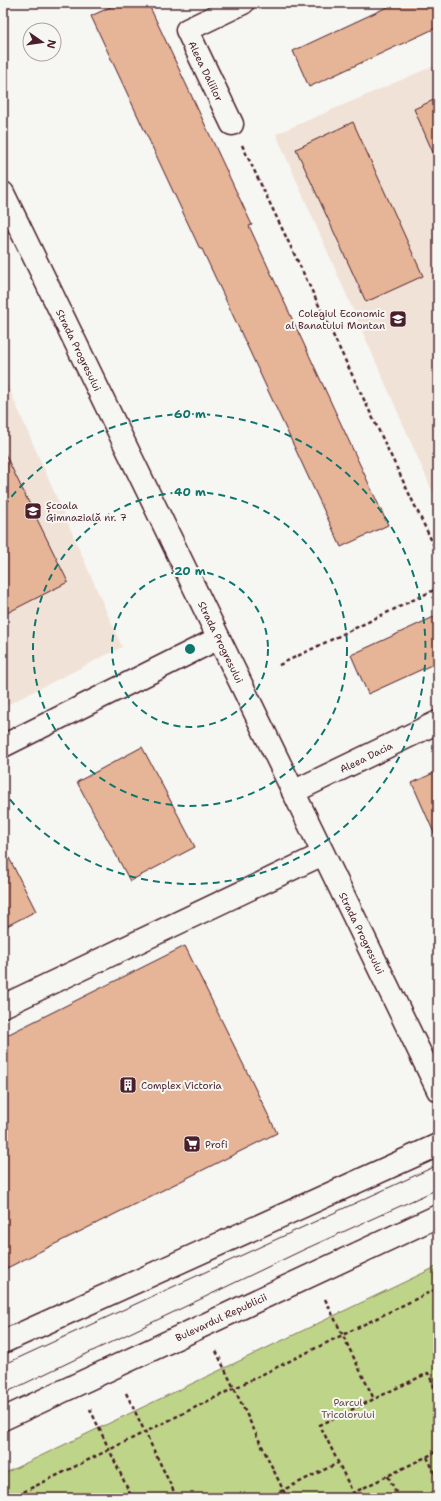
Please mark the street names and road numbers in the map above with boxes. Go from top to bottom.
street label: Aleea Daliilor [185,39,226,104]
street label: Strada Progresului [53,307,104,393]
street label: Strada Progresului [195,599,246,685]
street label: Aleea Dacia [338,739,395,776]
street label: Strada Progresului [336,890,387,976]
street label: Bulevardul Republicii [173,1290,269,1344]

